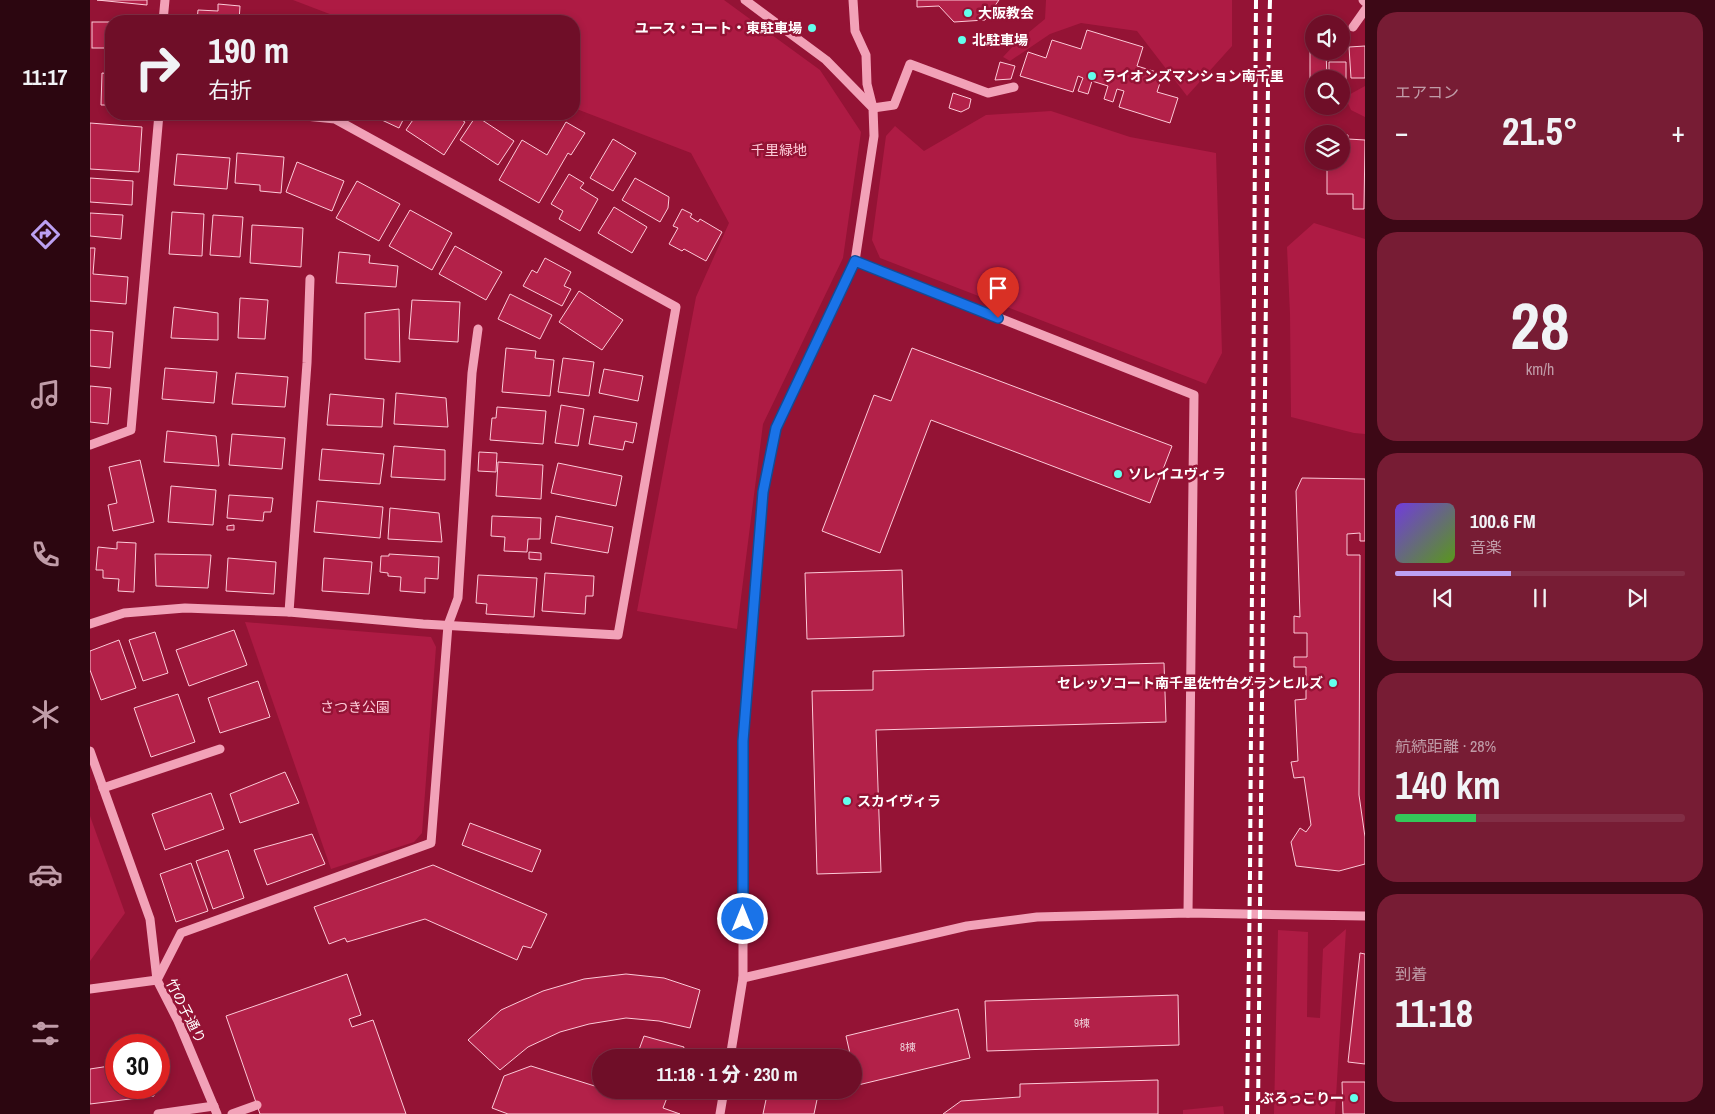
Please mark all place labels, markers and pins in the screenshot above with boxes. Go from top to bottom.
place label: 大阪教会 [978,4,1034,22]
marker: 大阪教会 [962,7,974,19]
place label: ユース・コート・東駐車場 [635,19,802,37]
marker: ユース・コート・東駐車場 [806,22,818,34]
place label: 北駐車場 [972,31,1028,49]
marker: 北駐車場 [956,34,968,46]
place label: ライオンズマンション南千里 [1102,67,1284,85]
marker: ライオンズマンション南千里 [1086,70,1098,82]
pin [977,267,1019,318]
place label: ソレイユヴィラ [1128,465,1226,483]
marker: ソレイユヴィラ [1112,468,1124,480]
place label: セレッソコート南千里佐竹台グランヒルズ [1057,674,1323,692]
marker: セレッソコート南千里佐竹台グランヒルズ [1327,677,1339,689]
place label: スカイヴィラ [857,792,941,810]
marker: スカイヴィラ [841,795,853,807]
place label: ぶろっこりー [1260,1089,1344,1107]
marker: ぶろっこりー [1348,1092,1360,1104]

